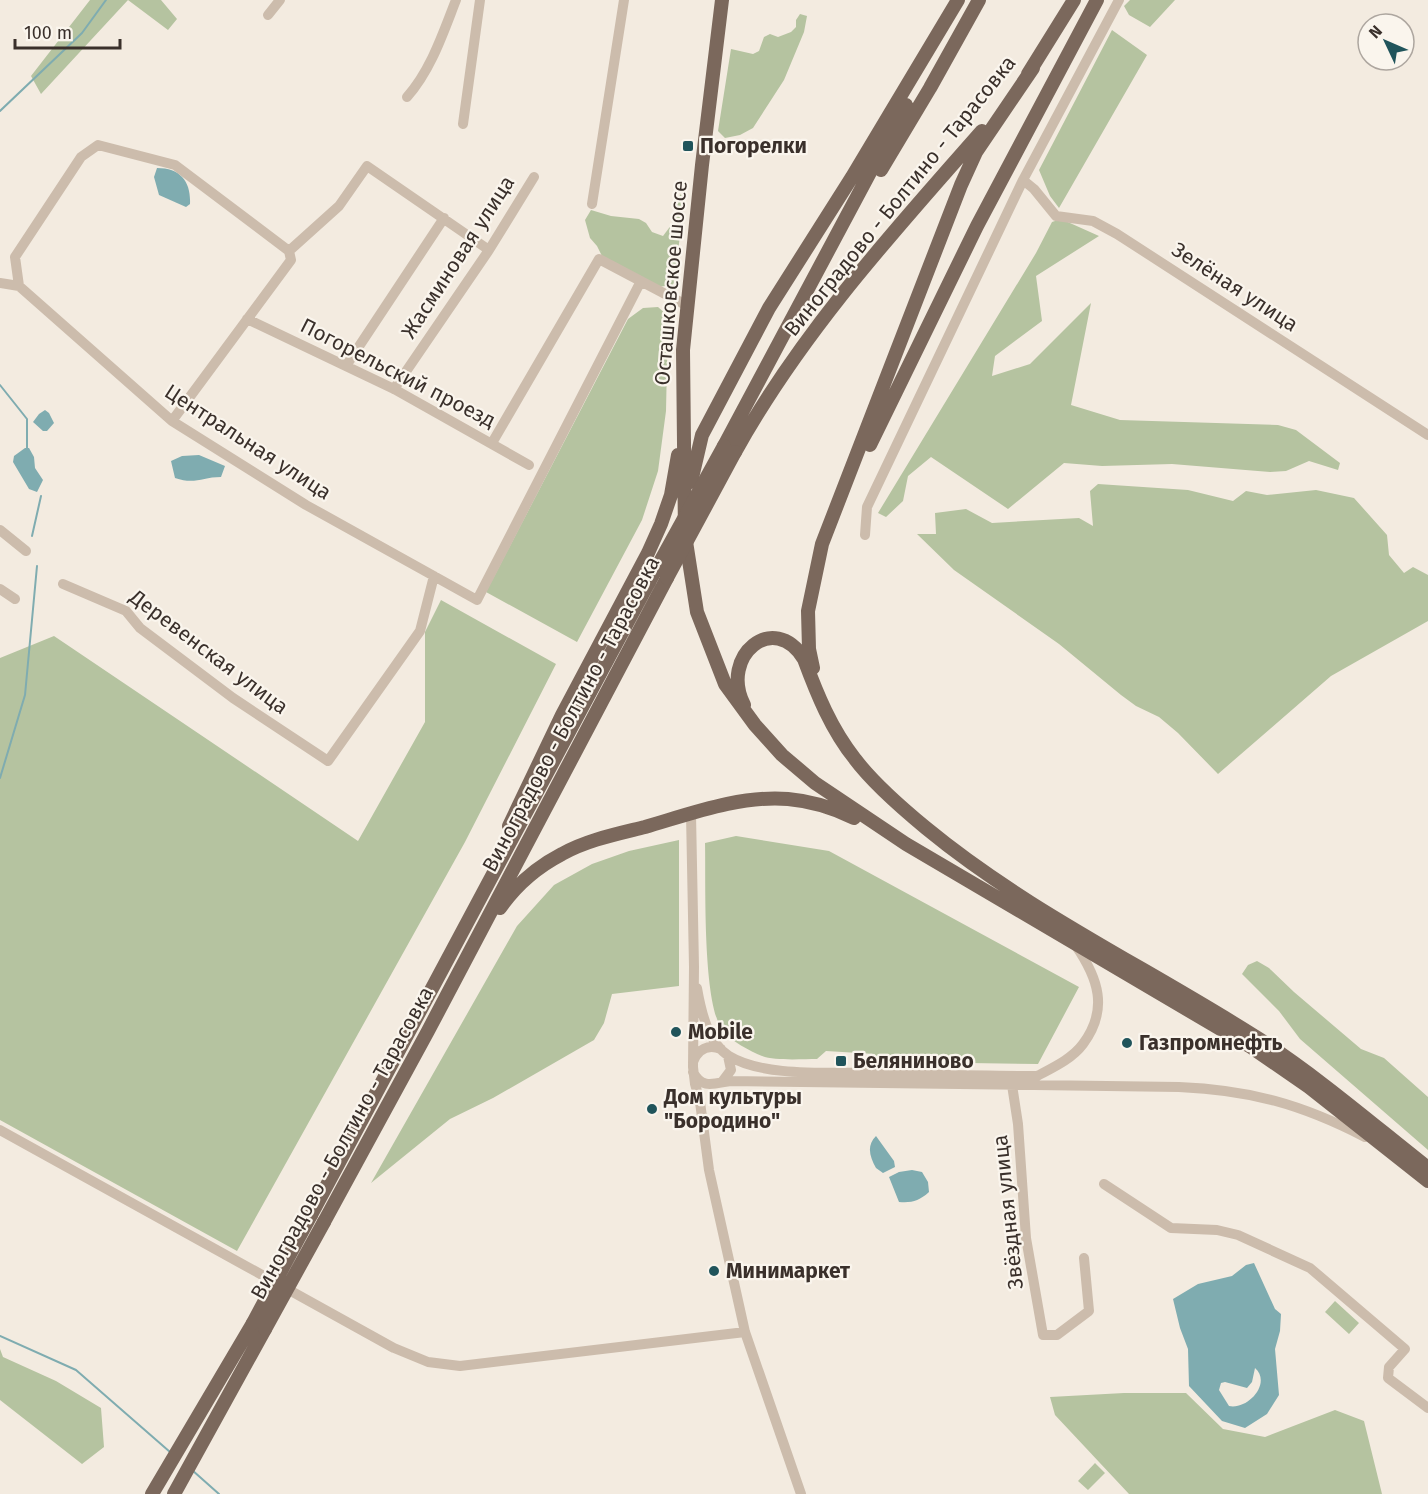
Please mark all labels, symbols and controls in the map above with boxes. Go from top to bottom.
scale bar [15,12,120,50]
north arrow [1356,12,1416,72]
text: 100 m [24,22,72,44]
text: N [1365,22,1386,42]
street label: Виноградово - Болтино - Тарасовка [779,50,1021,342]
place label: Погорелки [700,133,807,159]
marker: Погорелки [681,139,695,153]
street label: Жасминовая улица [396,171,520,343]
street label: Осташковское шоссе [649,179,693,387]
street label: Зелёная улица [1167,237,1303,337]
street label: Погорельский проезд [296,312,500,434]
street label: Центральная улица [160,378,336,506]
street label: Виноградово - Болтино - Тарасовка [476,552,666,876]
street label: Деревенская улица [124,583,293,720]
street label: Виноградово - Болтино - Тарасовка [245,982,439,1304]
place label: Mobile [688,1019,753,1045]
marker: Mobile [669,1025,683,1039]
place label: Газпромнефть [1139,1030,1283,1056]
marker: Газпромнефть [1120,1036,1134,1050]
place label: Беляниново [853,1048,974,1074]
marker: Беляниново [834,1054,848,1068]
place label: Дом культуры "Бородино" [663,1084,802,1134]
marker: Дом культуры "Бородино" [645,1102,659,1116]
street label: Звёздная улица [987,1133,1029,1291]
place label: Минимаркет [726,1258,851,1284]
marker: Минимаркет [707,1264,721,1278]

